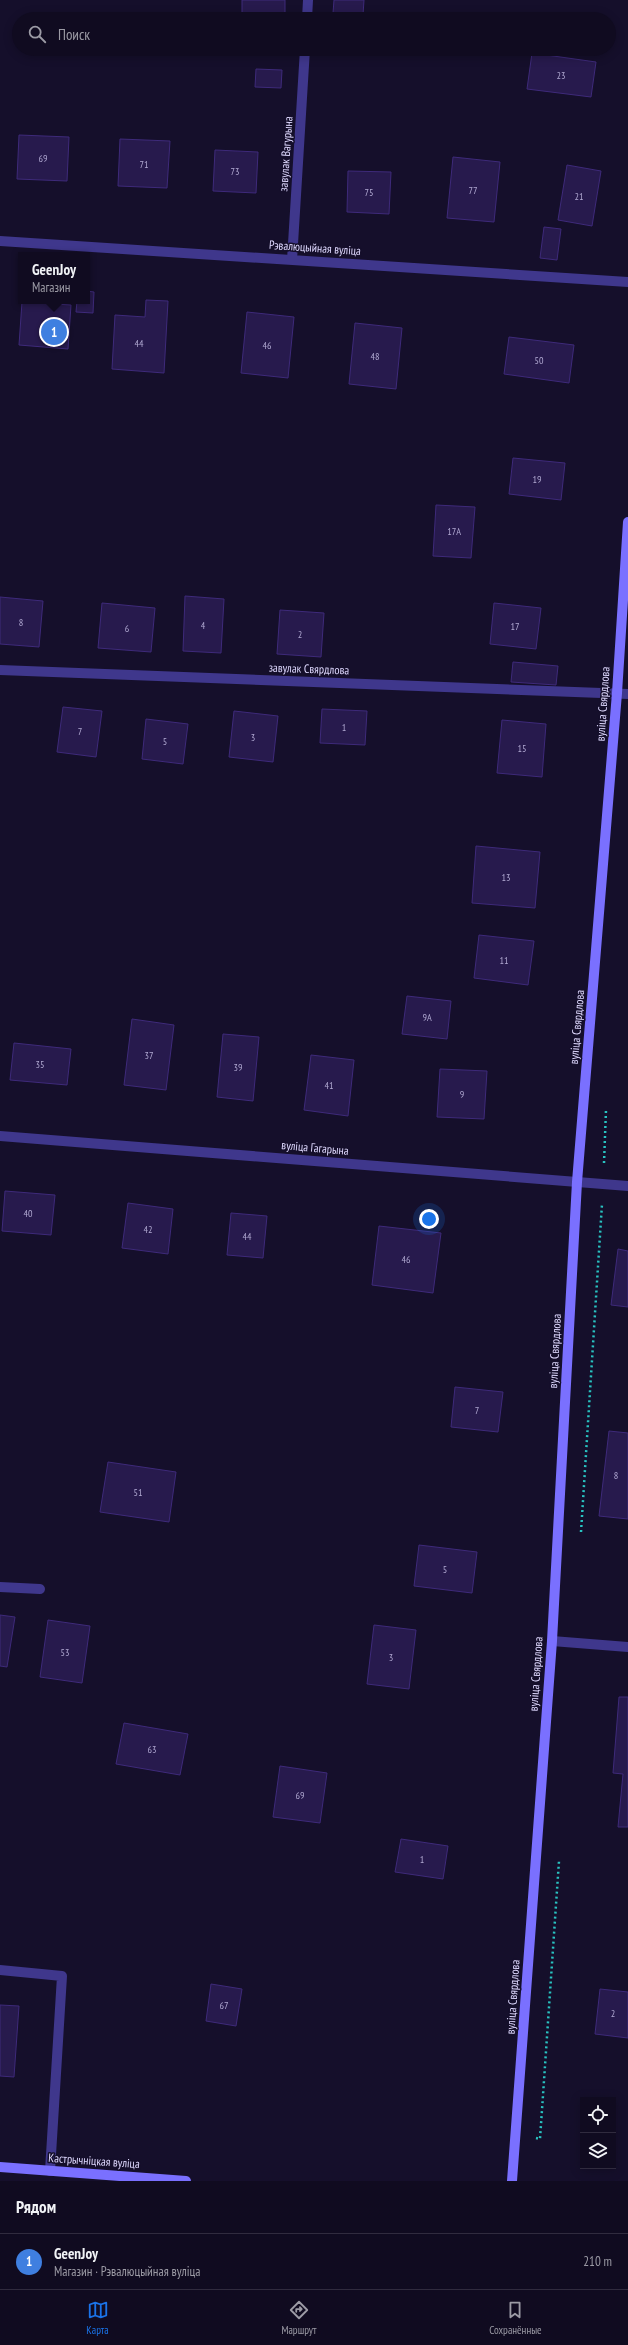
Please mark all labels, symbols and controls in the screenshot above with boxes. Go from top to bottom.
search box [12,12,616,56]
icon: search [26,23,48,45]
text: Поиск [58,25,90,44]
house number: 23 [557,69,566,82]
street label: завулак Вагурына [275,116,296,192]
house number: 69 [39,152,48,165]
house number: 71 [140,158,149,171]
house number: 73 [231,165,240,178]
house number: 77 [469,184,478,197]
house number: 75 [365,186,374,199]
house number: 21 [575,190,584,203]
street label: Рэвалюцыйная вуліца [269,237,362,258]
popup [18,252,90,304]
text: GeenJoy [32,260,76,279]
text: Магазин [32,279,70,296]
pin: 1 [41,317,67,347]
house number: 44 [135,337,144,350]
house number: 46 [263,339,272,352]
house number: 48 [371,350,380,363]
house number: 50 [535,354,544,367]
house number: 19 [533,473,542,486]
house number: 17А [447,525,461,538]
house number: 8 [19,616,23,629]
house number: 4 [201,619,206,632]
house number: 17 [511,620,520,633]
house number: 6 [125,622,130,635]
house number: 2 [298,628,302,641]
street label: завулак Свярдлова [269,660,350,677]
street label: вуліца Свярдлова [592,666,613,742]
house number: 1 [342,721,346,734]
house number: 7 [78,725,82,738]
house number: 3 [251,731,255,744]
house number: 5 [163,735,167,748]
house number: 15 [518,742,527,755]
house number: 13 [502,871,511,884]
house number: 11 [500,954,509,967]
street label: вуліца Свярдлова [566,989,587,1065]
house number: 9А [422,1011,432,1024]
house number: 37 [145,1049,154,1062]
house number: 35 [36,1058,45,1071]
house number: 39 [234,1061,243,1074]
house number: 41 [325,1079,334,1092]
house number: 9 [460,1088,464,1101]
street label: вуліца Гагарына [281,1137,349,1158]
house number: 40 [24,1207,33,1220]
your location [419,1209,439,1229]
house number: 42 [144,1223,153,1236]
house number: 44 [243,1230,252,1243]
house number: 46 [402,1253,411,1266]
street label: вуліца Свярдлова [545,1313,564,1389]
house number: 7 [475,1404,479,1417]
house number: 8 [614,1469,618,1482]
house number: 51 [134,1486,143,1499]
house number: 5 [443,1563,447,1576]
street label: вуліца Свярдлова [525,1636,546,1712]
house number: 53 [61,1646,70,1659]
house number: 3 [389,1651,393,1664]
house number: 63 [148,1743,157,1756]
house number: 69 [296,1789,305,1802]
house number: 1 [420,1853,424,1866]
street label: вуліца Свярдлова [502,1959,523,2035]
house number: 67 [220,1999,229,2012]
house number: 2 [611,2007,615,2020]
map controls [580,2097,616,2169]
button: locate [580,2097,616,2133]
button: layers [580,2133,616,2169]
street label: Кастрычніцкая вуліца [48,2150,140,2171]
text: Рядом [16,2196,56,2218]
text: GeenJoy [54,2244,98,2263]
text: 1 [26,2253,32,2270]
text: 210 m [583,2253,612,2270]
text: Магазин · Рэвалюцыйная вуліца [54,2263,200,2280]
tab: Карта [86,2299,109,2337]
tab: Маршрут [281,2299,317,2337]
tab: Сохранённые [489,2299,542,2337]

